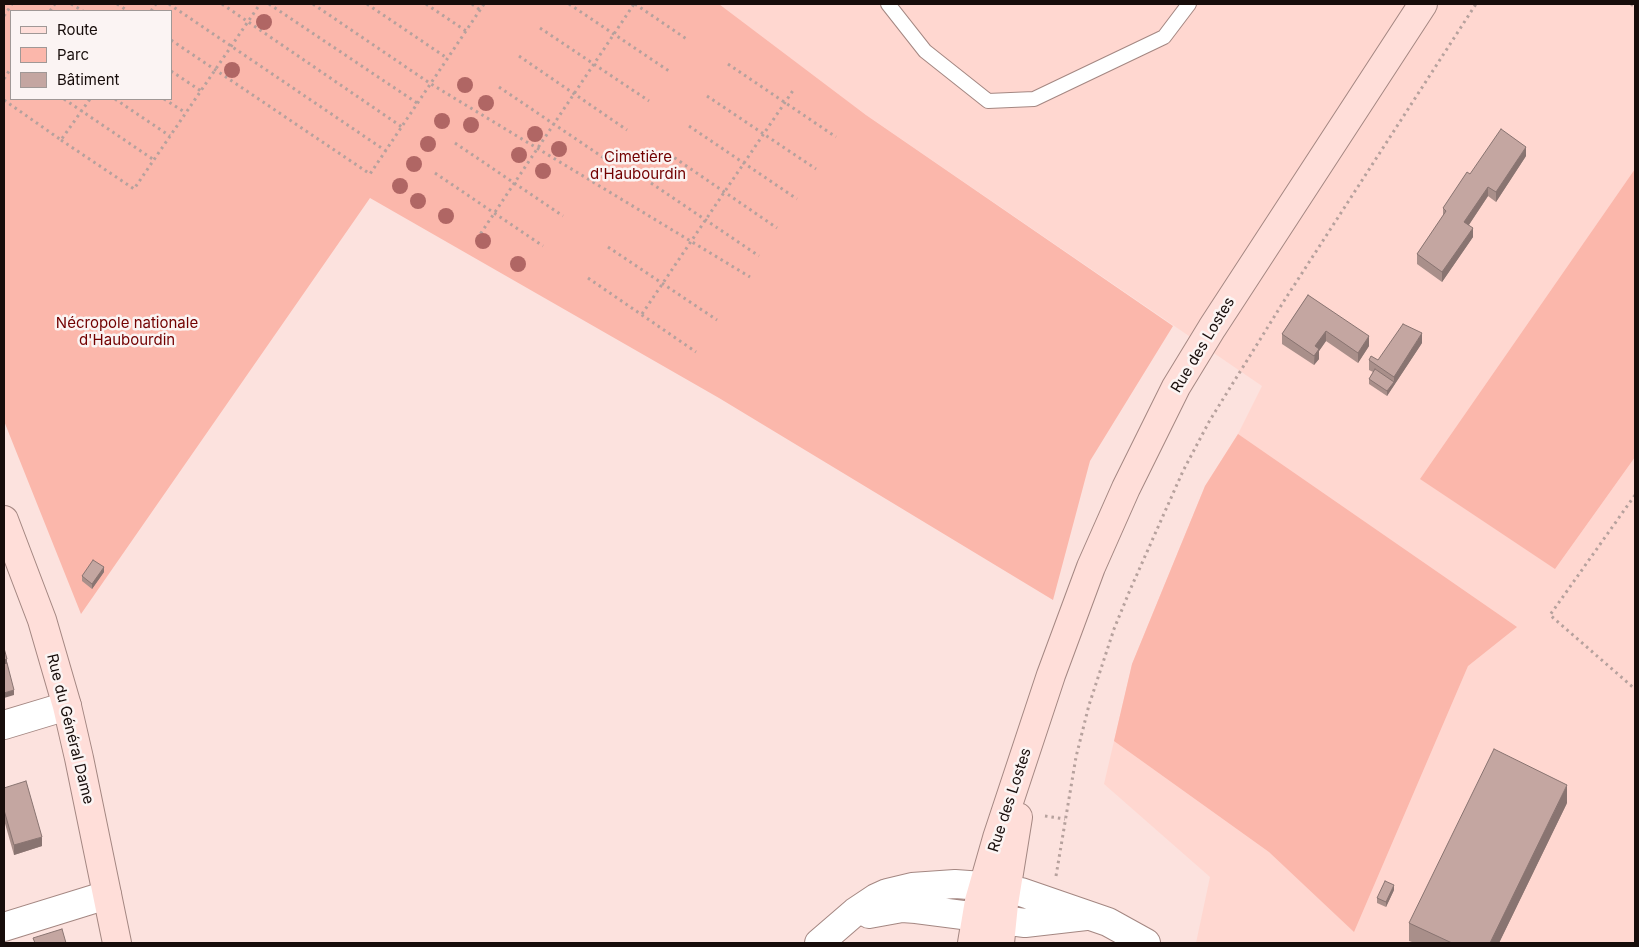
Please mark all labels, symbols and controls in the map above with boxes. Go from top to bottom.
legend [10,10,172,100]
text: Route [57,20,98,39]
text: Parc [57,45,89,64]
text: Bâtiment [57,70,119,89]
park label: Cimetière d'Haubourdin [590,148,686,183]
street label: Rue des Lostes [1167,294,1239,396]
park label: Nécropole nationale d'Haubourdin [56,314,198,349]
street label: Rue du Général Dame [43,652,97,806]
street label: Rue des Lostes [985,746,1035,854]

